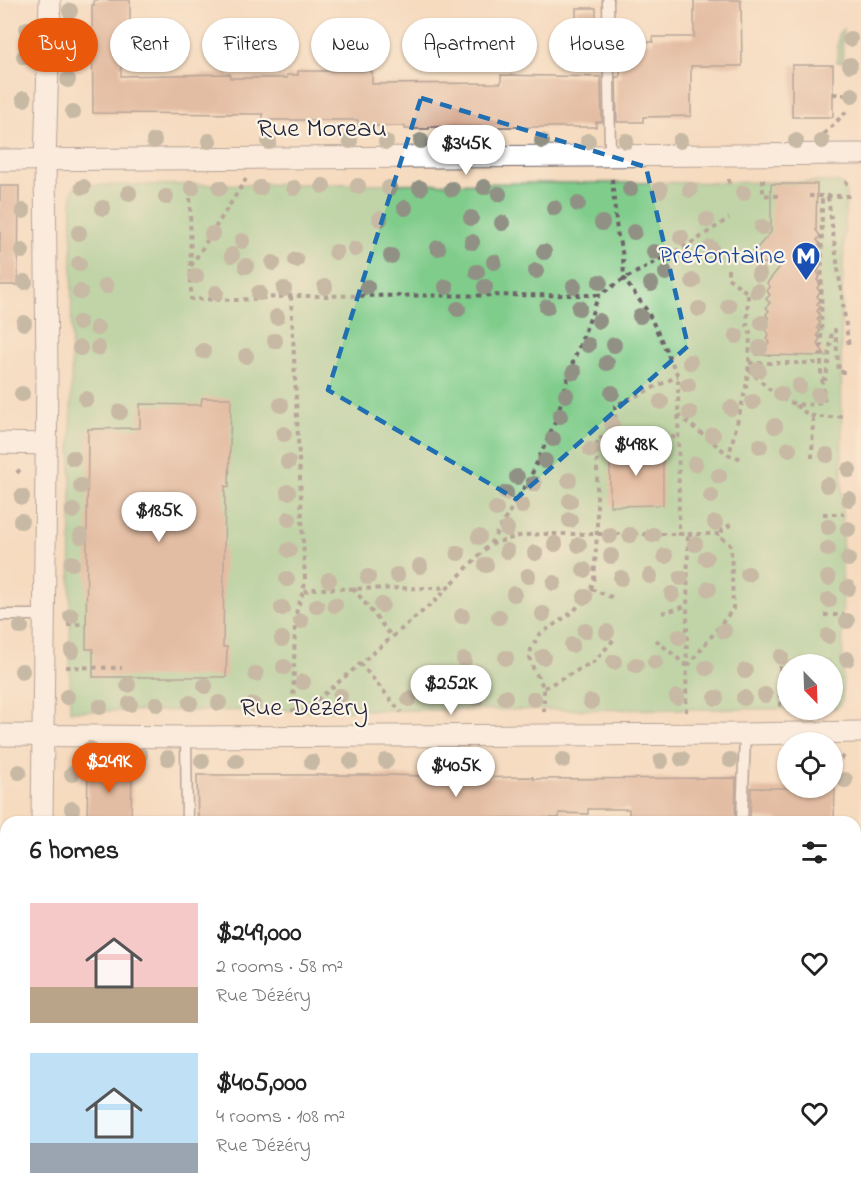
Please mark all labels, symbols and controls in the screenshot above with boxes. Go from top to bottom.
chip: Buy [18,18,98,72]
chip: Rent [110,18,190,72]
chip: Filters [202,18,299,72]
chip: New [311,18,390,72]
chip: Apartment [402,18,537,72]
chip: House [549,18,646,72]
street label: Rue Moreau [257,110,387,149]
pin: $345K [424,125,508,176]
text: $345K [441,130,491,159]
place label: Préfontaine [658,237,786,276]
metro station icon: Préfontaine [790,240,822,282]
pin: $498K [594,426,678,477]
text: $498K [614,431,658,460]
pin: $185K [117,492,201,543]
text: $185K [135,497,183,526]
north arrow [777,654,843,720]
map controls [777,654,843,798]
pin: $252K [409,665,493,716]
text: $252K [424,670,478,699]
street label: Rue Dézéry [240,689,368,728]
button: locate [777,732,843,798]
pin: $249K [67,743,151,794]
pin: $405K [414,747,498,798]
text: $249K [86,748,132,777]
text: $405K [431,752,481,781]
text: 6 homes [30,833,119,871]
icon: filters [798,836,831,869]
text: $249,000 [216,915,301,953]
icon: home [78,927,150,999]
icon: heart [798,947,831,980]
text: 2 rooms · 58 m² [216,953,343,982]
text: Rue Dézéry [216,982,311,1011]
text: $405,000 [216,1065,307,1103]
icon: home [78,1077,150,1149]
icon: heart [798,1097,831,1130]
text: 4 rooms · 108 m² [216,1103,345,1132]
text: Rue Dézéry [216,1132,311,1161]

